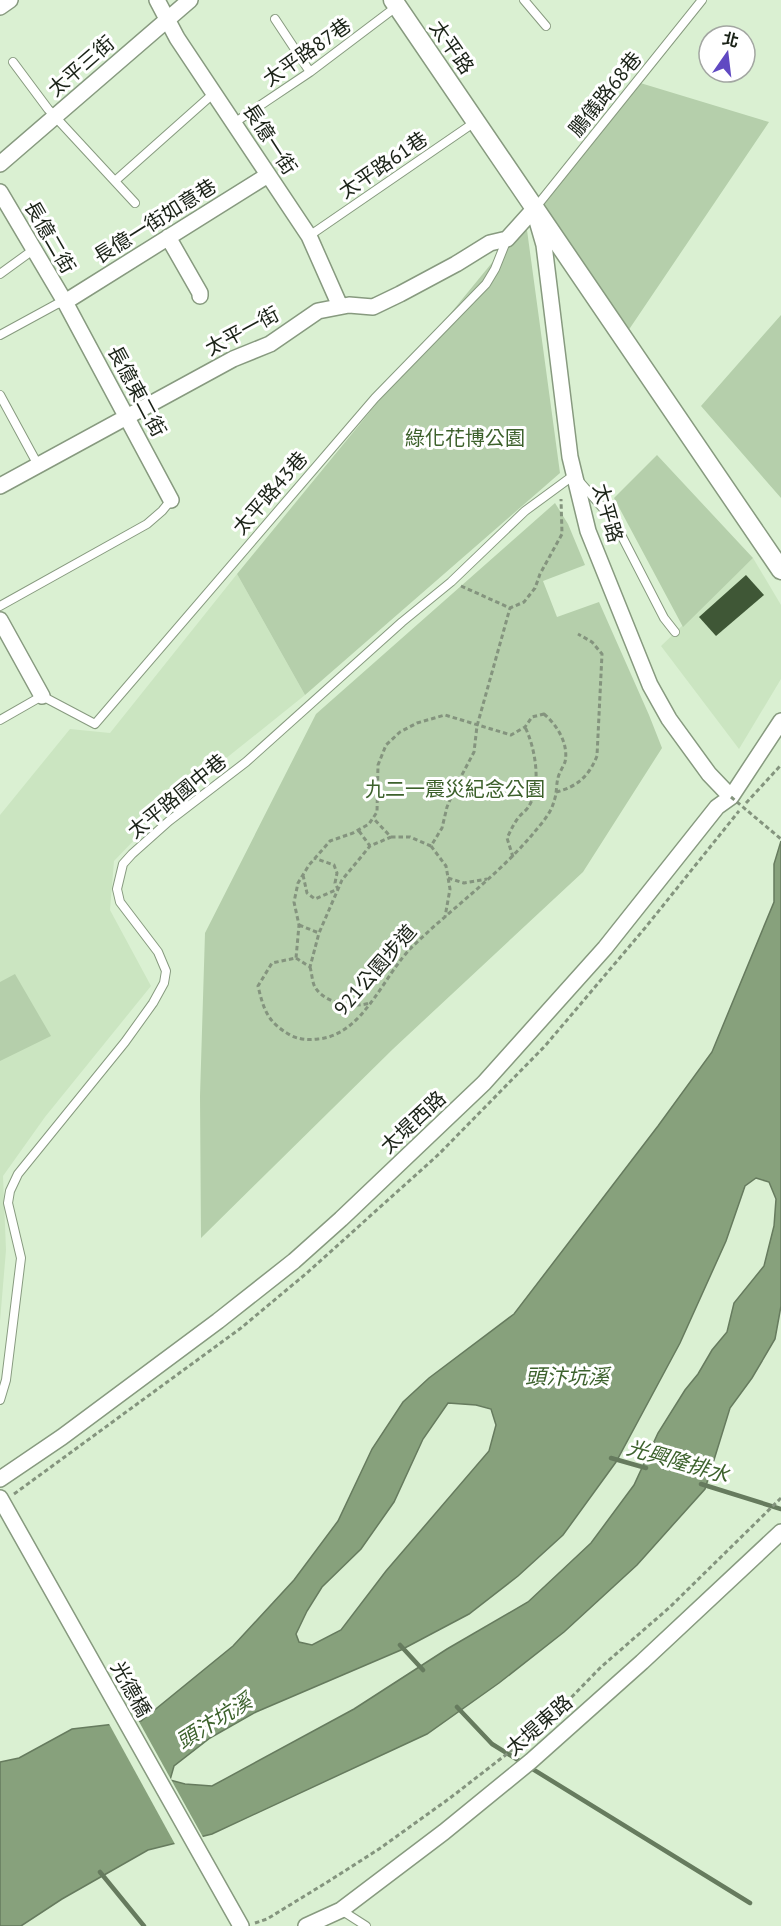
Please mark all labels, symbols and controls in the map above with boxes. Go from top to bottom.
street label: 太平路87巷 [258,12,356,92]
street label: 太平路 [424,15,480,79]
north arrow [697,24,757,84]
text: 北 [720,28,741,51]
street label: 太平三街 [42,30,120,102]
street label: 鵬儀路68巷 [563,46,647,142]
street label: 長億一街 [237,98,303,180]
street label: 太平路61巷 [334,126,432,204]
street label: 長億一街如意巷 [89,173,221,269]
street label: 長億二街 [19,196,81,278]
street label: 太平一街 [201,301,283,361]
street label: 長億東二街 [102,341,172,441]
park label: 綠化花博公園 [405,425,525,451]
street label: 太平路43巷 [227,446,313,540]
street label: 太平路 [587,481,629,545]
street label: 太平路國中巷 [122,748,232,844]
park label: 九二一震災紀念公園 [365,776,545,802]
street label: 921公園步道 [328,919,422,1021]
street label: 太堤西路 [375,1085,451,1159]
water label: 頭汴坑溪 [525,1363,612,1390]
water label: 光興隆排水 [624,1434,733,1489]
street label: 光德橋 [105,1656,157,1722]
water label: 頭汴坑溪 [171,1686,259,1755]
street label: 太堤東路 [500,1689,578,1761]

